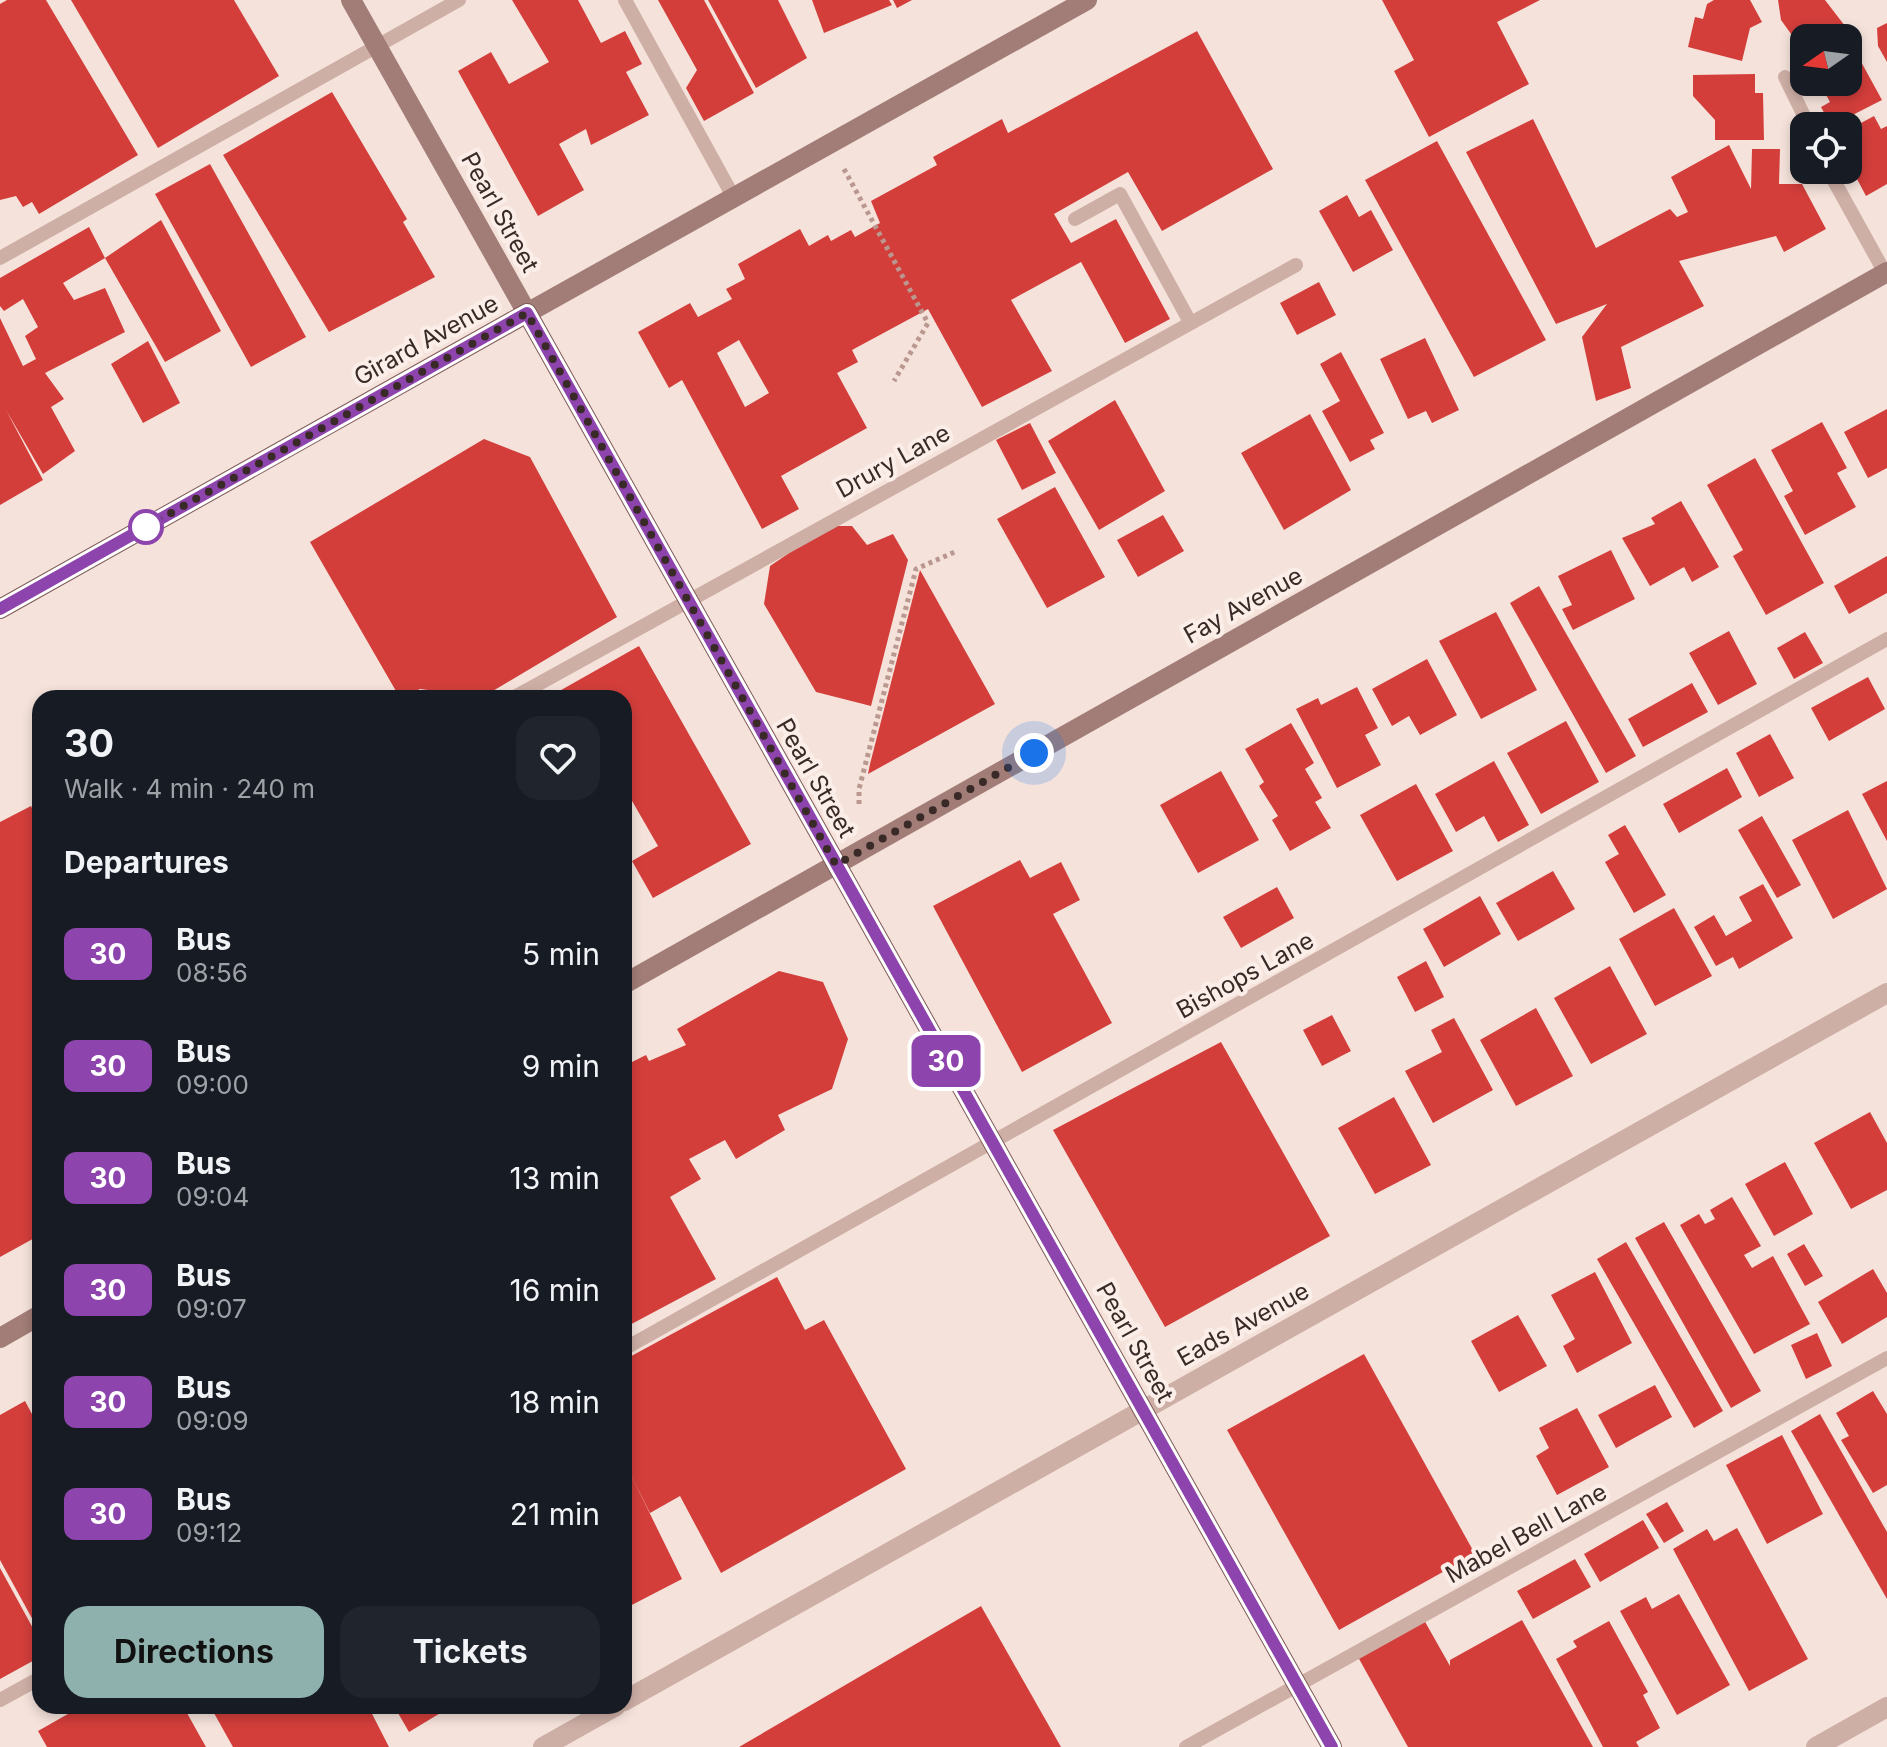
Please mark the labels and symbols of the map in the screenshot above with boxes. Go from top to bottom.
north arrow [1790,24,1862,96]
street label: Pearl Street [455,147,545,277]
street label: Girard Avenue [349,288,503,392]
street label: Drury Lane [831,418,955,504]
unlabelled marker [129,510,163,544]
street label: Fay Avenue [1179,561,1307,649]
street label: Pearl Street [770,713,862,843]
your location [1014,733,1054,773]
street label: Bishops Lane [1171,925,1319,1025]
line badge: 30 [910,1035,982,1087]
street label: Eads Avenue [1172,1276,1314,1372]
street label: Pearl Street [1090,1277,1180,1407]
street label: Mabel Bell Lane [1440,1477,1612,1589]

